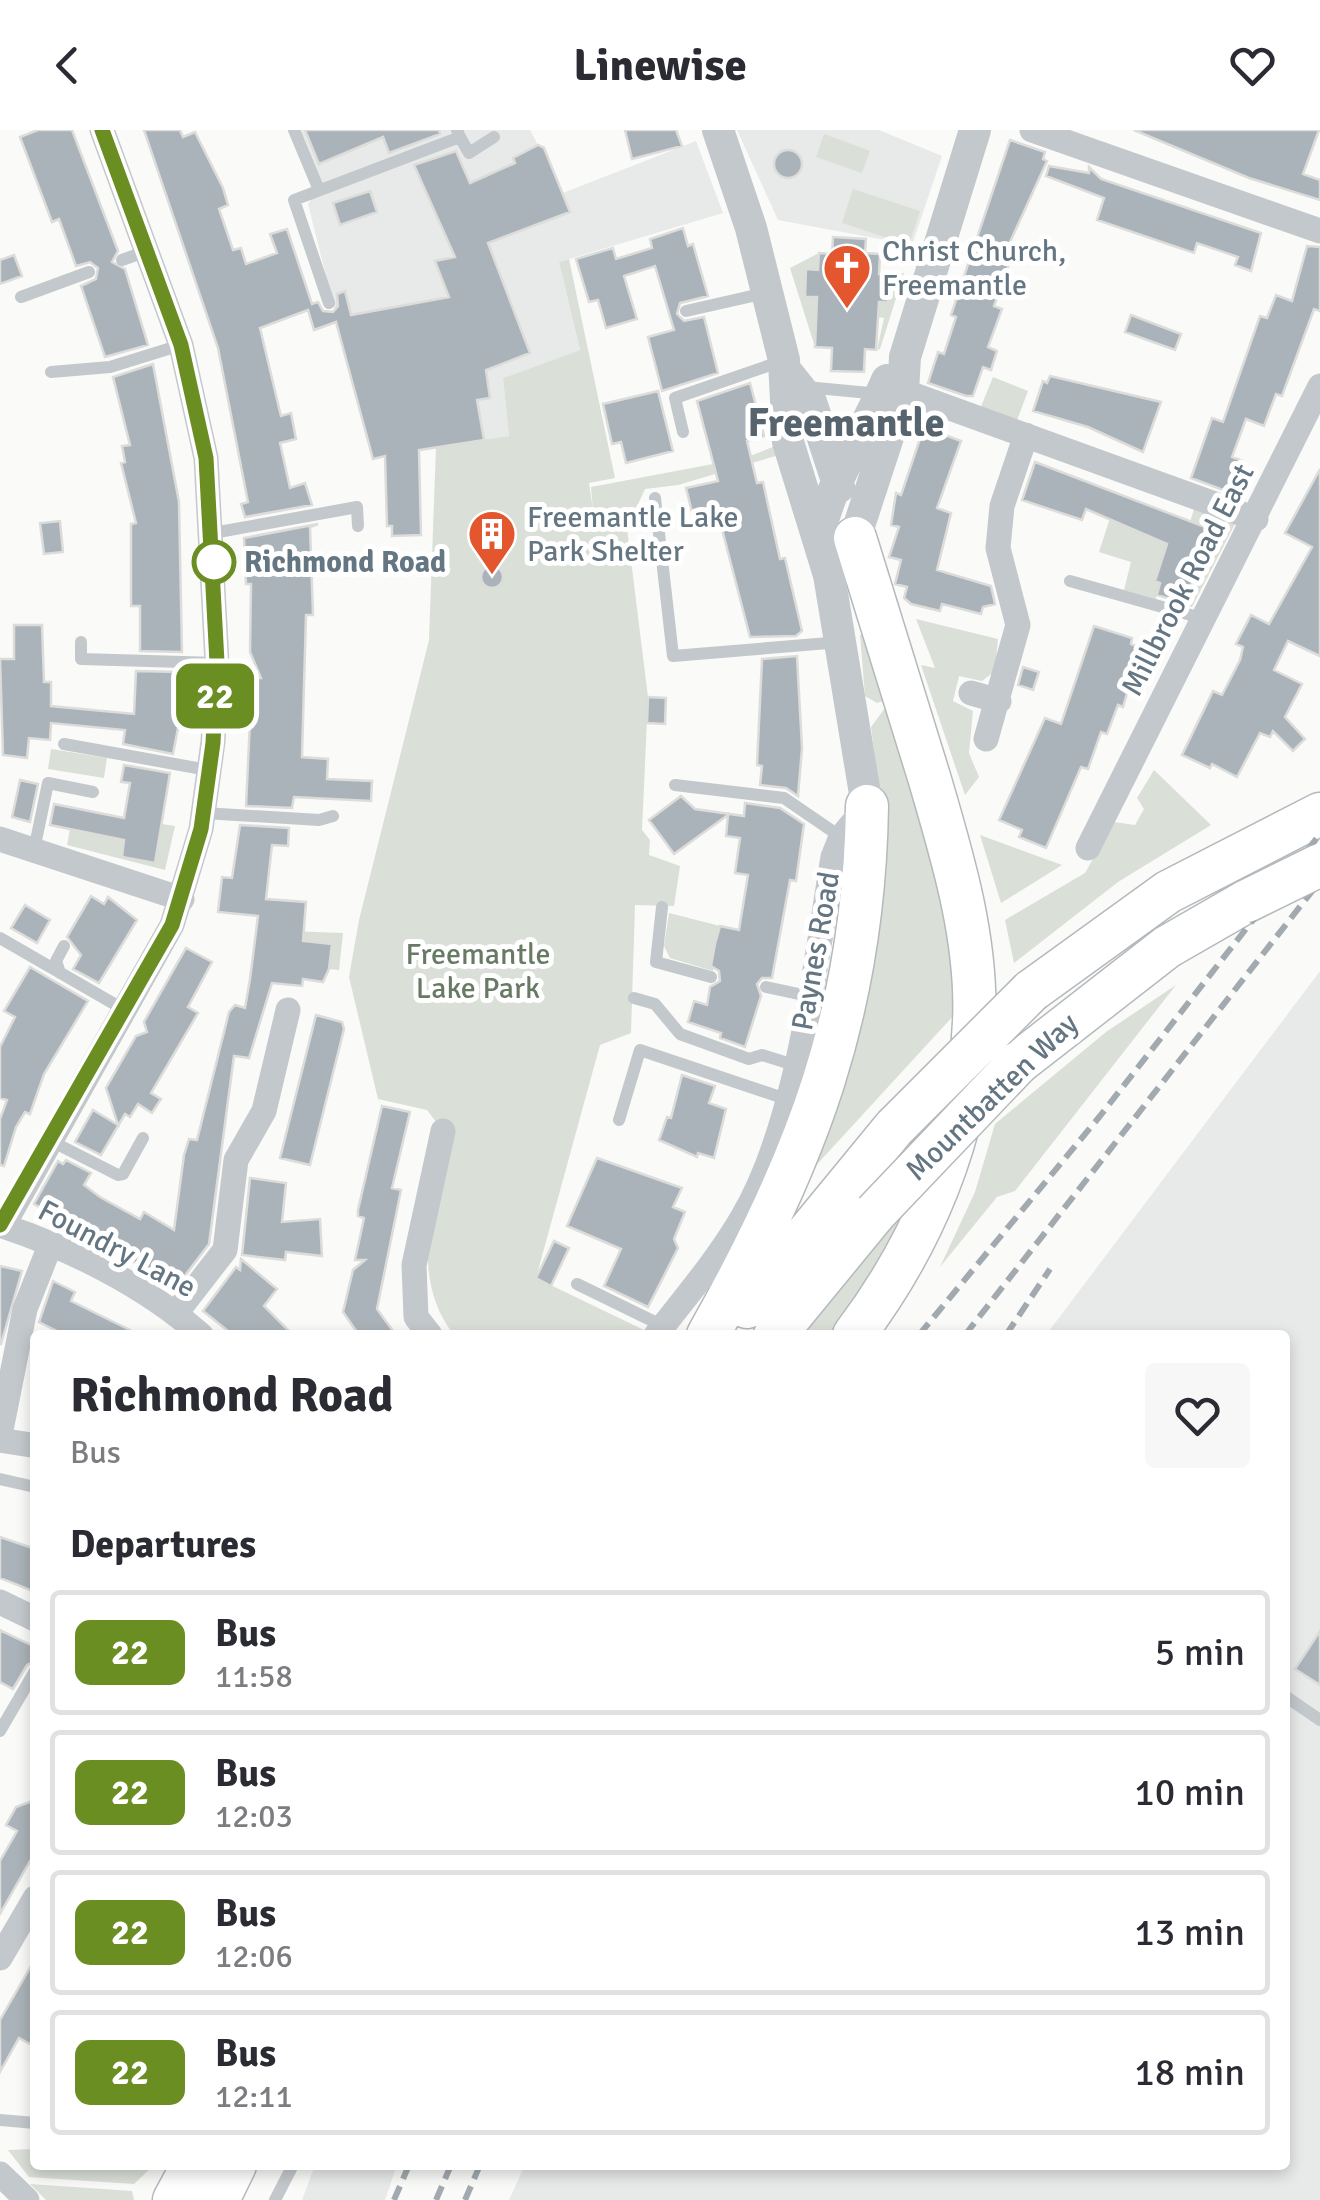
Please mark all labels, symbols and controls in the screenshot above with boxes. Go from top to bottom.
icon: back [40,38,95,93]
text: Linewise [573,38,747,93]
icon: heart [1225,38,1280,93]
place label: Christ Church, Freemantle [882,233,1066,304]
church icon: Christ Church, Freemantle [821,242,873,310]
district label: Freemantle [747,398,945,448]
street label: Millbrook Road East [1114,458,1262,702]
place label: Freemantle Lake Park Shelter [527,499,739,570]
building icon: Freemantle Lake Park Shelter [466,508,518,576]
marker: Richmond Road [193,541,235,583]
place label: Richmond Road [244,544,446,581]
line badge: 22 [170,664,260,728]
text: 22 [196,675,234,718]
street label: Paynes Road [784,869,848,1033]
park label: Freemantle Lake Park [406,936,550,1007]
street label: Mountbatten Way [898,1005,1086,1189]
street label: Foundry Lane [32,1192,202,1306]
button: heart [1145,1363,1250,1468]
text: Richmond Road [70,1366,393,1425]
text: Bus [70,1433,121,1472]
text: Departures [70,1521,256,1568]
text: Bus [215,1610,276,1657]
text: 5 min [1155,1629,1245,1676]
text: 22 [111,1631,149,1674]
text: 11:58 [215,1657,293,1696]
text: Bus [215,1750,276,1797]
text: 10 min [1134,1769,1245,1816]
text: 22 [111,1771,149,1814]
text: 12:03 [215,1797,293,1836]
text: Bus [215,1890,276,1937]
text: 13 min [1134,1909,1245,1956]
text: 22 [111,1911,149,1954]
text: 12:06 [215,1937,293,1976]
text: Bus [215,2030,276,2077]
text: 18 min [1134,2049,1245,2096]
text: 22 [111,2051,149,2094]
text: 12:11 [215,2077,293,2116]

